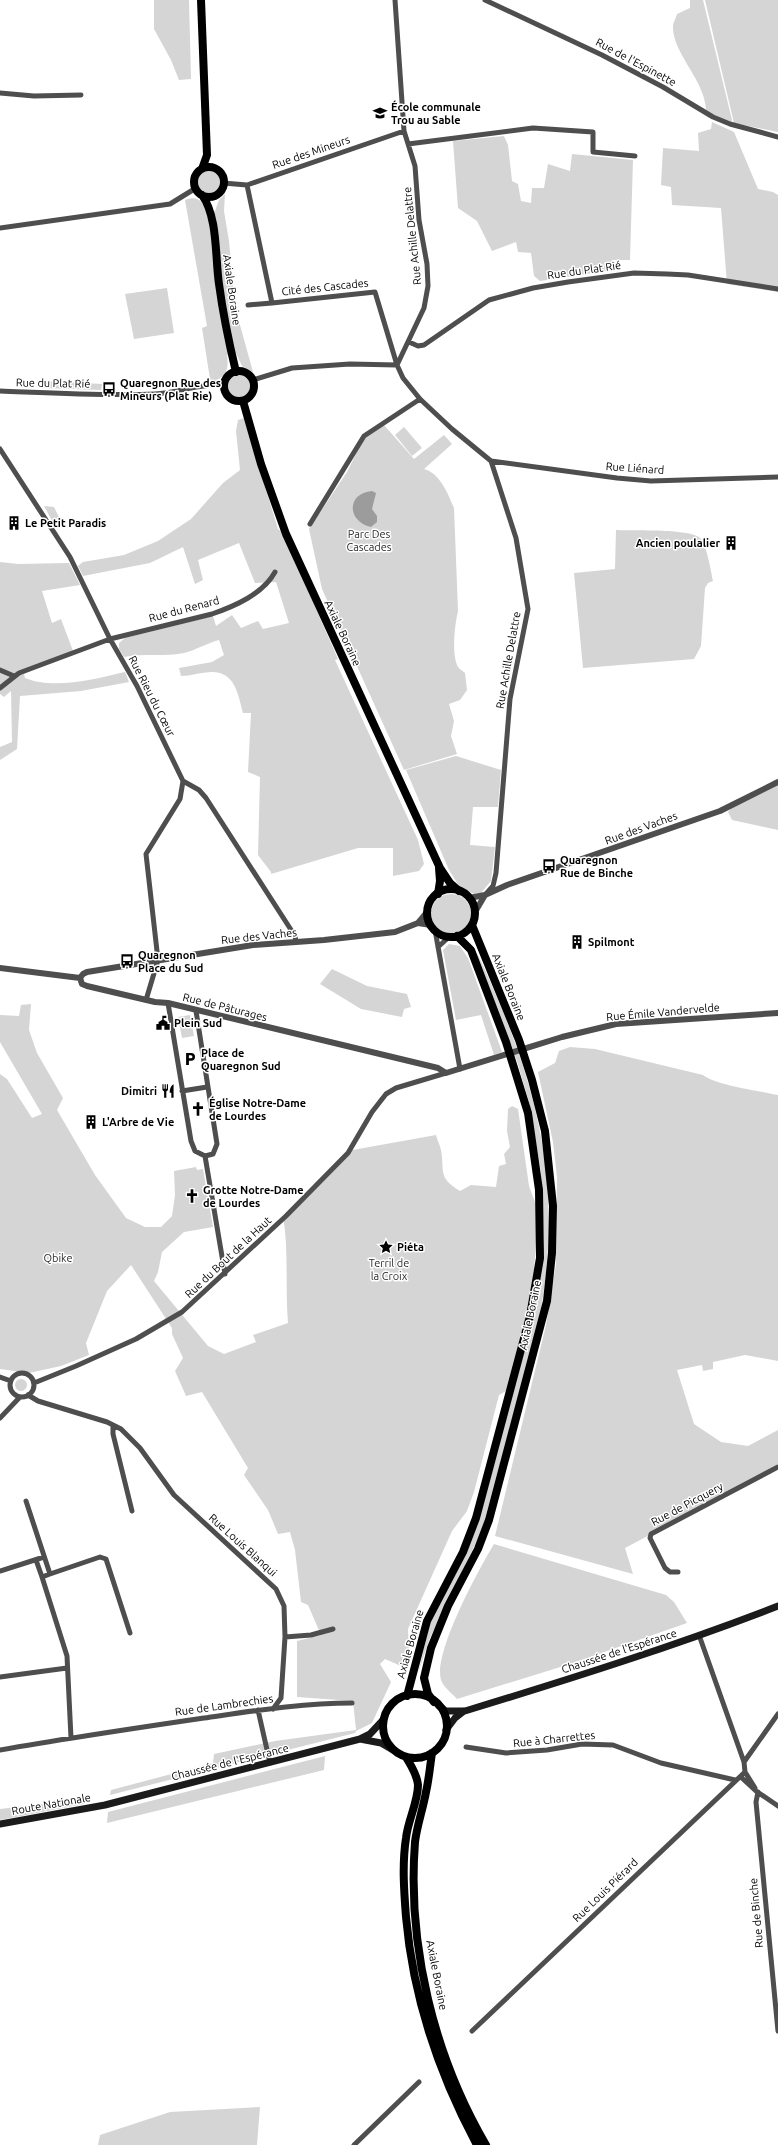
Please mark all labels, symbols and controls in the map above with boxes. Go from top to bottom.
street label: Rue de l'Espinette [594,36,678,88]
place label: École communale Trou au Sable [391,100,481,126]
school or university icon: École communale Trou au Sable [372,105,388,121]
street label: Rue des Mineurs [271,133,352,171]
street label: Rue Achille Delattre [401,186,423,286]
street label: Axiale Boraine [221,254,243,326]
street label: Rue du Plat Rié [546,259,622,281]
street label: Cité des Cascades [281,276,369,298]
street label: Rue du Plat Rié [16,376,90,390]
place label: Quaregnon Rue des Mineurs (Plat Rie) [120,377,221,403]
bus stop icon: Quaregnon Rue des Mineurs (Plat Rie) [101,381,117,397]
street label: Rue Liénard [605,460,665,476]
building icon: Le Petit Paradis [6,515,22,531]
place label: Le Petit Paradis [25,517,106,529]
park label: Parc Des Cascades [346,528,392,553]
building icon: Ancien poulalier [723,535,739,551]
place label: Ancien poulalier [636,537,720,549]
street label: Rue du Renard [147,594,221,624]
street label: Axiale Boraine [323,598,363,668]
street label: Rue Achille Delattre [494,610,522,710]
street label: Rue Rieu du Cœur [126,654,178,739]
street label: Rue des Vaches [603,809,679,847]
place label: Quaregnon Rue de Binche [560,854,633,879]
bus stop icon: Quaregnon Rue de Binche [541,858,557,874]
street label: Rue des Vaches [220,926,298,946]
building icon: Spilmont [569,934,585,950]
place label: Spilmont [588,936,635,948]
place label: Quaregnon Place du Sud [138,949,203,974]
street label: Axiale Boraine [490,952,528,1022]
bus stop icon: Quaregnon Place du Sud [119,953,135,969]
street label: Rue de Pâturages [182,991,269,1023]
street label: Rue Émile Vandervelde [606,1000,720,1023]
public building icon: Plein Sud [155,1015,171,1031]
place label: Plein Sud [174,1017,222,1029]
place label: Place de Quaregnon Sud [201,1047,281,1072]
parking icon: Place de Quaregnon Sud [182,1051,198,1067]
restaurant icon: Dimitri [160,1083,176,1099]
place label: Dimitri [121,1085,157,1097]
place label: Église Notre-Dame de Lourdes [209,1096,306,1122]
church icon: Église Notre-Dame de Lourdes [190,1101,206,1117]
building icon: L'Arbre de Vie [83,1114,99,1130]
place label: L'Arbre de Vie [102,1116,174,1128]
place label: Grotte Notre-Dame de Lourdes [203,1184,304,1209]
church icon: Grotte Notre-Dame de Lourdes [184,1188,200,1204]
street label: Rue du Bout de la Haut [182,1213,274,1300]
place icon: Piéta [378,1239,394,1255]
place label: Piéta [397,1241,424,1253]
park label: Qbike [43,1252,73,1264]
park label: Terril de la Croix [369,1257,409,1282]
street label: Axiale Boraine [517,1279,543,1351]
street label: Rue de Picquery [649,1480,726,1528]
street label: Rue Louis Blanqui [207,1511,279,1579]
street label: Axiale Boraine [394,1608,426,1680]
street label: Chaussée de l'Espérance [560,1627,678,1675]
street label: Rue de Lambrechies [174,1692,274,1718]
street label: Rue à Charrettes [512,1729,596,1749]
street label: Chaussée de l'Espérance [170,1742,290,1782]
street label: Route Nationale [10,1791,92,1817]
street label: Rue Louis Piérard [570,1856,640,1924]
street label: Rue de Binche [747,1878,765,1948]
street label: Axiale Boraine [424,1939,450,2011]

